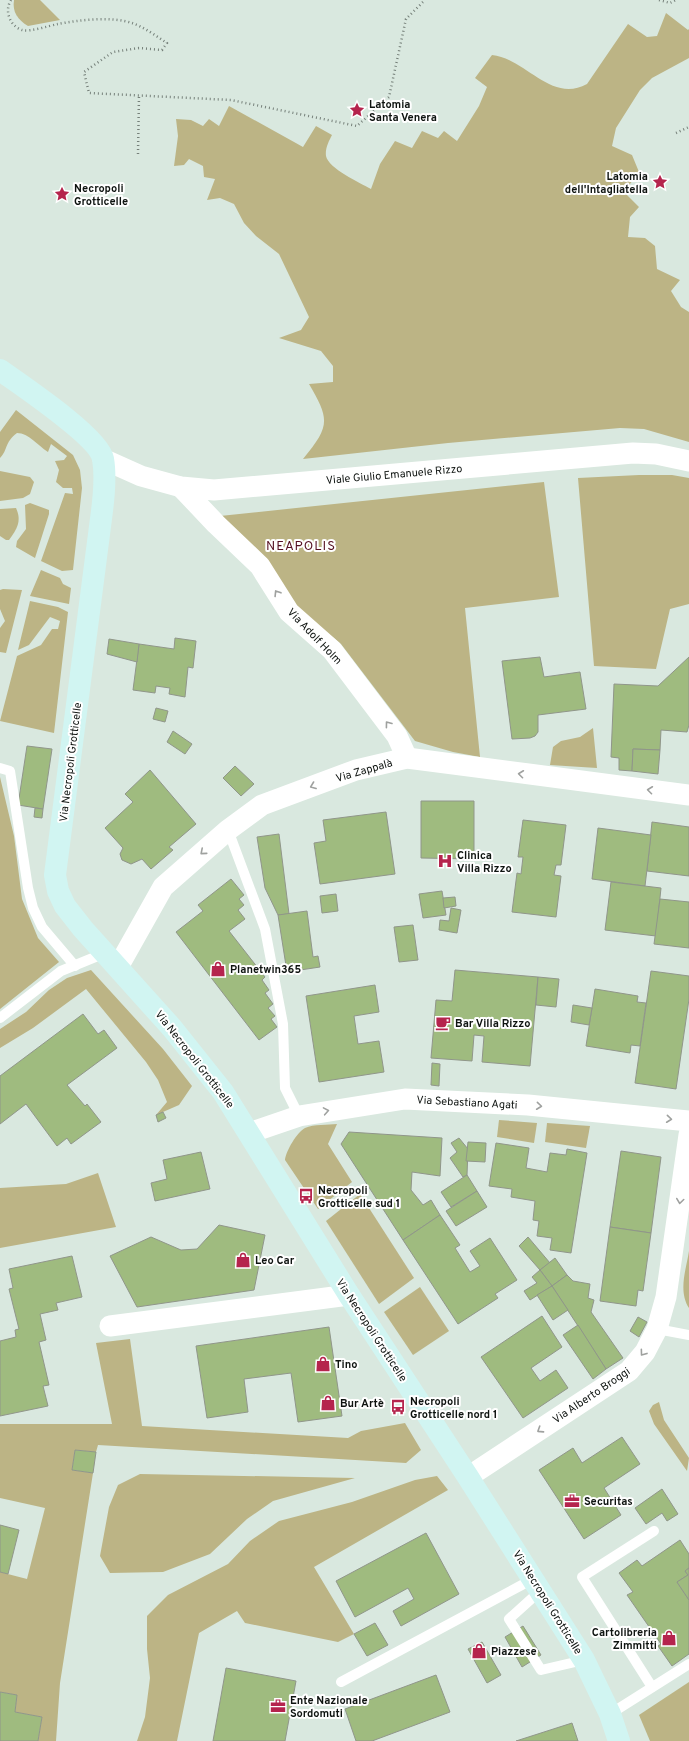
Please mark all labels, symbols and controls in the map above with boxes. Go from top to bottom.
place label: Latomia Santa Venera [369,98,437,125]
place icon: Latomia Santa Venera [348,101,366,119]
place label: Latomia dell'Intagliatella [565,170,648,197]
place icon: Latomia dell'Intagliatella [651,173,669,191]
place label: Necropoli Grotticelle [74,182,128,209]
place icon: Necropoli Grotticelle [53,185,71,203]
street label: Viale Giulio Emanuele Rizzo [325,462,463,488]
district label: NEAPOLIS [266,539,336,555]
one-way arrow [275,590,282,597]
street label: Via Adolf Holm [284,606,345,668]
street label: Via Necropoli Grotticelle [57,702,85,823]
one-way arrow [386,721,393,728]
street label: Via Zappalà [334,756,394,786]
one-way arrow [518,770,524,779]
one-way arrow [309,782,316,790]
one-way arrow [647,786,653,795]
one-way arrow [200,848,207,855]
place label: Clinica Villa Rizzo [457,849,512,876]
hospital icon: Clinica Villa Rizzo [436,852,454,870]
shop icon: Planetwin365 [209,960,227,978]
place label: Planetwin365 [230,963,301,977]
street label: Via Necropoli Grotticelle [152,1008,237,1111]
cafe icon: Bar Villa Rizzo [434,1014,452,1032]
place label: Bar Villa Rizzo [455,1017,530,1031]
street label: Via Sebastiano Agati [416,1093,518,1113]
one-way arrow [536,1102,542,1111]
one-way arrow [323,1107,329,1115]
one-way arrow [666,1114,672,1123]
place label: Necropoli Grotticelle sud 1 [318,1184,400,1211]
bus stop icon: Necropoli Grotticelle sud 1 [297,1187,315,1205]
one-way arrow [676,1198,685,1204]
shop icon: Leo Car [234,1251,252,1269]
place label: Leo Car [255,1254,295,1268]
street label: Via Necropoli Grotticelle [333,1276,410,1385]
one-way arrow [641,1349,648,1356]
shop icon: Tino [314,1355,332,1373]
place label: Tino [335,1358,358,1372]
street label: Via Alberto Broggi [550,1365,633,1427]
shop icon: Bur Artè [319,1394,337,1412]
place label: Necropoli Grotticelle nord 1 [410,1395,497,1422]
place label: Bur Artè [340,1397,384,1411]
bus stop icon: Necropoli Grotticelle nord 1 [389,1398,407,1416]
one-way arrow [537,1425,544,1433]
office icon: Securitas [563,1492,581,1510]
place label: Securitas [584,1495,633,1509]
street label: Via Necropoli Grotticelle [509,1548,585,1657]
place label: Cartolibreria Zimmitti [592,1626,657,1653]
shop icon: Cartolibreria Zimmitti [660,1629,678,1647]
shop icon: Piazzese [470,1642,488,1660]
place label: Piazzese [491,1645,537,1659]
place label: Ente Nazionale Sordomuti [290,1694,368,1721]
office icon: Ente Nazionale Sordomuti [269,1697,287,1715]

